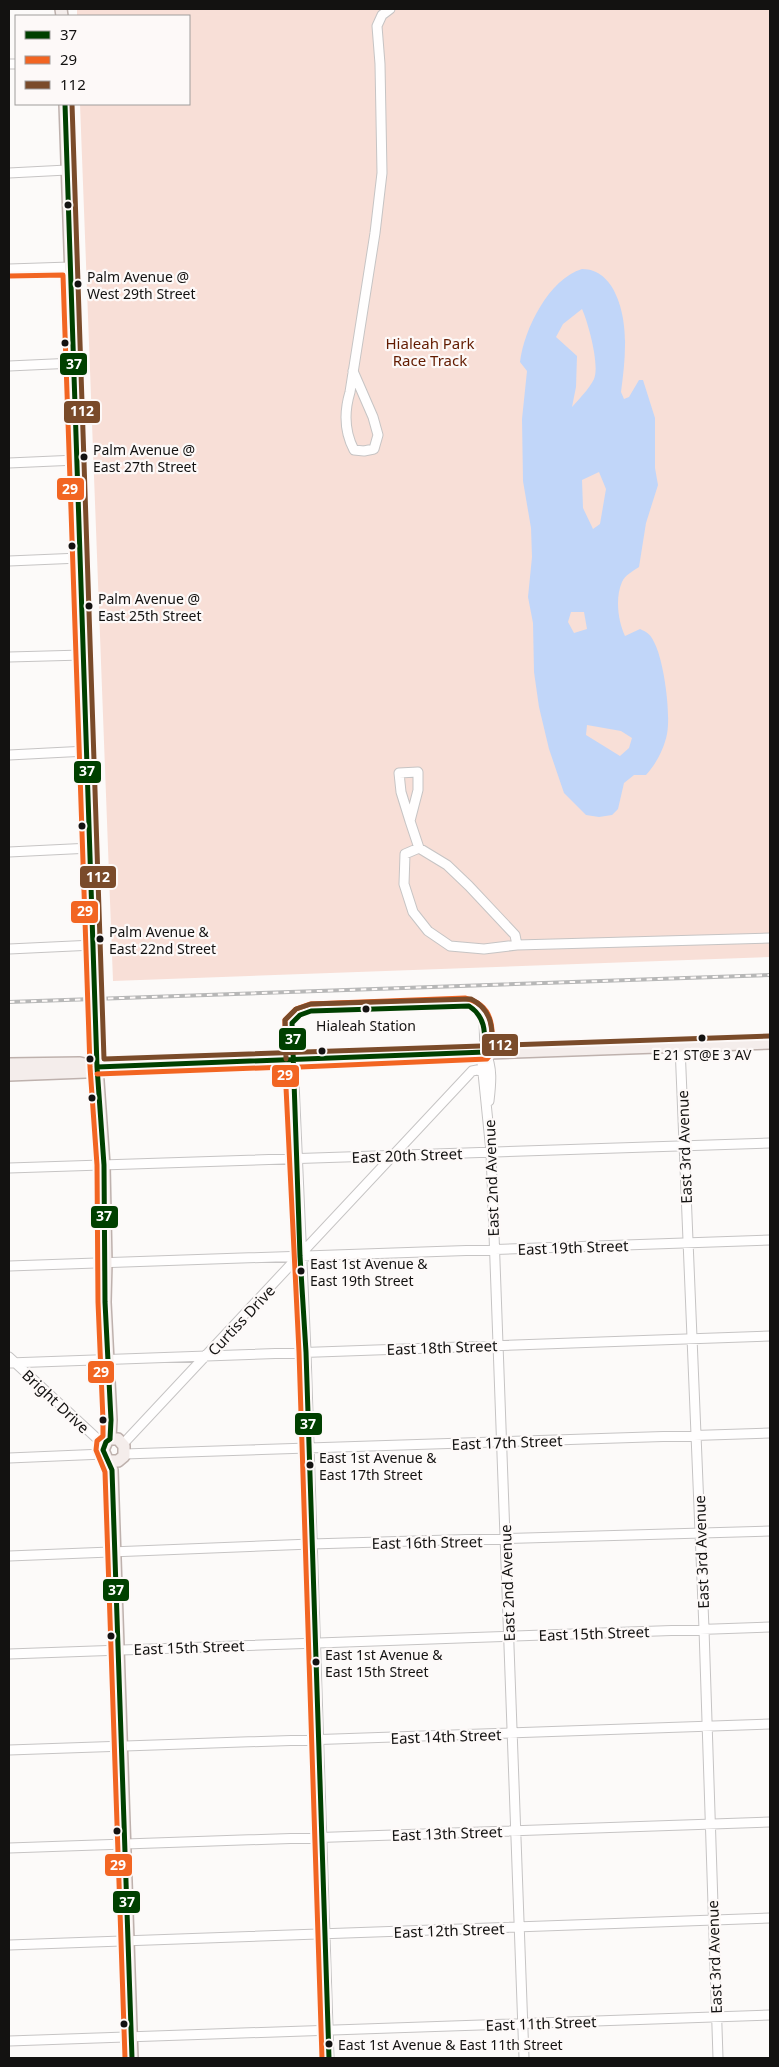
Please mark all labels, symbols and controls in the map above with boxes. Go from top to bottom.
legend [15,15,190,105]
text: 37 [60,24,77,44]
text: 29 [60,49,77,69]
text: 112 [60,74,86,94]
unlabelled marker [63,200,73,210]
place label: Palm Avenue @ West 29th Street [87,267,196,303]
marker: Palm Avenue @ West 29th Street [73,279,83,289]
park label: Hialeah Park Race Track [385,333,475,370]
unlabelled marker [60,338,70,348]
line badge: 37 [59,352,88,376]
text: 37 [66,354,82,373]
line badge: 112 [63,400,101,424]
text: 112 [70,401,94,420]
place label: Palm Avenue @ East 27th Street [93,440,197,476]
marker: Palm Avenue @ East 27th Street [79,452,89,462]
line badge: 29 [56,477,85,501]
text: 29 [62,479,78,498]
unlabelled marker [67,541,77,551]
place label: Palm Avenue @ East 25th Street [98,589,202,625]
marker: Palm Avenue @ East 25th Street [84,601,94,611]
line badge: 37 [73,760,102,784]
text: 37 [79,761,95,780]
unlabelled marker [77,821,87,831]
line badge: 112 [79,865,117,889]
text: 112 [86,867,110,886]
line badge: 29 [70,900,99,924]
text: 29 [77,901,93,920]
place label: Palm Avenue & East 22nd Street [109,922,216,958]
marker: Palm Avenue & East 22nd Street [95,934,105,944]
marker: Hialeah Station [361,1004,371,1014]
place label: Hialeah Station [316,1016,416,1035]
line badge: 37 [278,1027,307,1051]
text: 37 [285,1029,301,1048]
line badge: 112 [481,1033,519,1057]
marker: E 21 ST@E 3 AV [697,1033,707,1043]
text: 112 [488,1035,512,1054]
place label: E 21 ST@E 3 AV [653,1045,752,1064]
unlabelled marker [317,1046,327,1056]
unlabelled marker [85,1054,95,1064]
line badge: 29 [271,1064,300,1088]
text: 29 [277,1065,293,1084]
street label: East 3rd Avenue [672,1090,696,1204]
unlabelled marker [87,1093,97,1103]
street label: East 2nd Avenue [479,1119,503,1237]
street label: East 20th Street [351,1143,463,1167]
line badge: 37 [90,1205,119,1229]
text: 37 [96,1206,112,1225]
street label: East 19th Street [517,1235,629,1259]
place label: East 1st Avenue & East 19th Street [310,1254,428,1290]
marker: East 1st Avenue & East 19th Street [296,1266,306,1276]
street label: Curtiss Drive [203,1280,279,1360]
street label: East 18th Street [386,1335,498,1359]
line badge: 29 [87,1360,115,1384]
text: 29 [93,1362,109,1381]
street label: Bright Drive [18,1365,94,1437]
line badge: 37 [294,1412,323,1436]
text: 37 [300,1414,316,1433]
unlabelled marker [98,1415,108,1425]
street label: East 17th Street [451,1430,563,1454]
place label: East 1st Avenue & East 17th Street [319,1448,437,1484]
marker: East 1st Avenue & East 17th Street [305,1460,315,1470]
street label: East 3rd Avenue [689,1495,713,1609]
street label: East 2nd Avenue [495,1524,519,1642]
street label: East 16th Street [371,1531,483,1553]
line badge: 37 [102,1578,130,1602]
text: 37 [108,1580,124,1599]
street label: East 15th Street [538,1621,650,1645]
unlabelled marker [106,1631,116,1641]
street label: East 15th Street [133,1635,245,1659]
place label: East 1st Avenue & East 15th Street [325,1645,443,1681]
marker: East 1st Avenue & East 15th Street [311,1657,321,1667]
street label: East 14th Street [390,1724,502,1748]
street label: East 13th Street [391,1821,503,1845]
unlabelled marker [112,1826,122,1836]
line badge: 29 [104,1853,133,1877]
text: 29 [110,1855,126,1874]
line badge: 37 [112,1890,141,1914]
text: 37 [119,1892,135,1911]
street label: East 3rd Avenue [702,1900,726,2014]
street label: East 12th Street [393,1918,505,1942]
street label: East 11th Street [485,2011,597,2035]
unlabelled marker [119,2019,129,2029]
place label: East 1st Avenue & East 11th Street [338,2035,563,2054]
marker: East 1st Avenue & East 11th Street [324,2039,334,2049]

